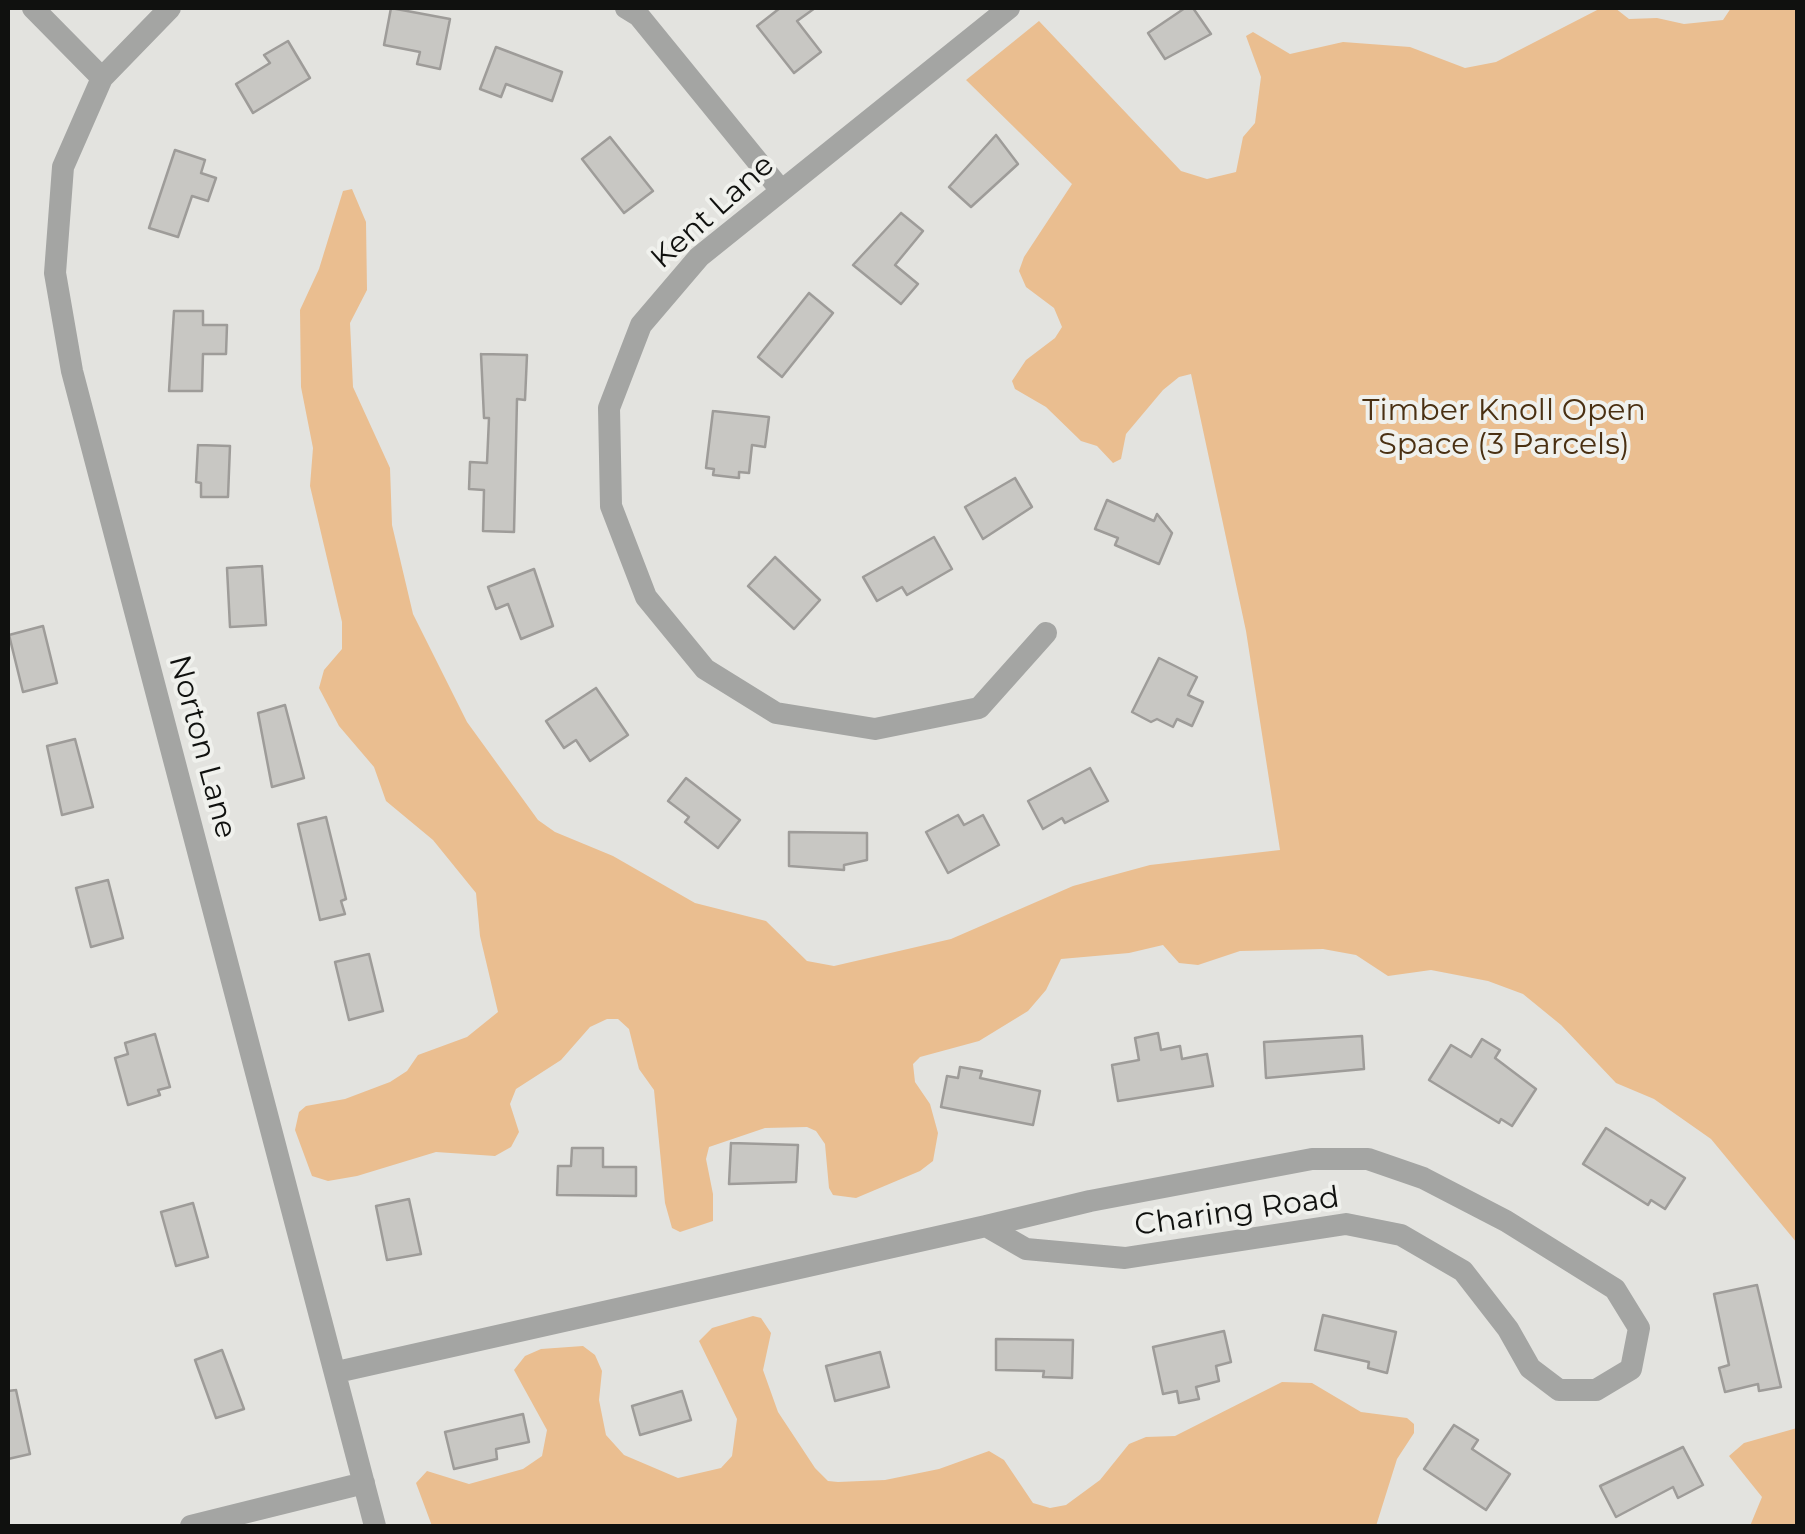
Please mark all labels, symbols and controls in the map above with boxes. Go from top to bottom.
street label: Kent Lane [644,147,782,277]
park label: Timber Knoll Open Space (3 Parcels) [1362,393,1646,464]
street label: Norton Lane [160,652,244,842]
street label: Charing Road [1132,1180,1342,1244]

